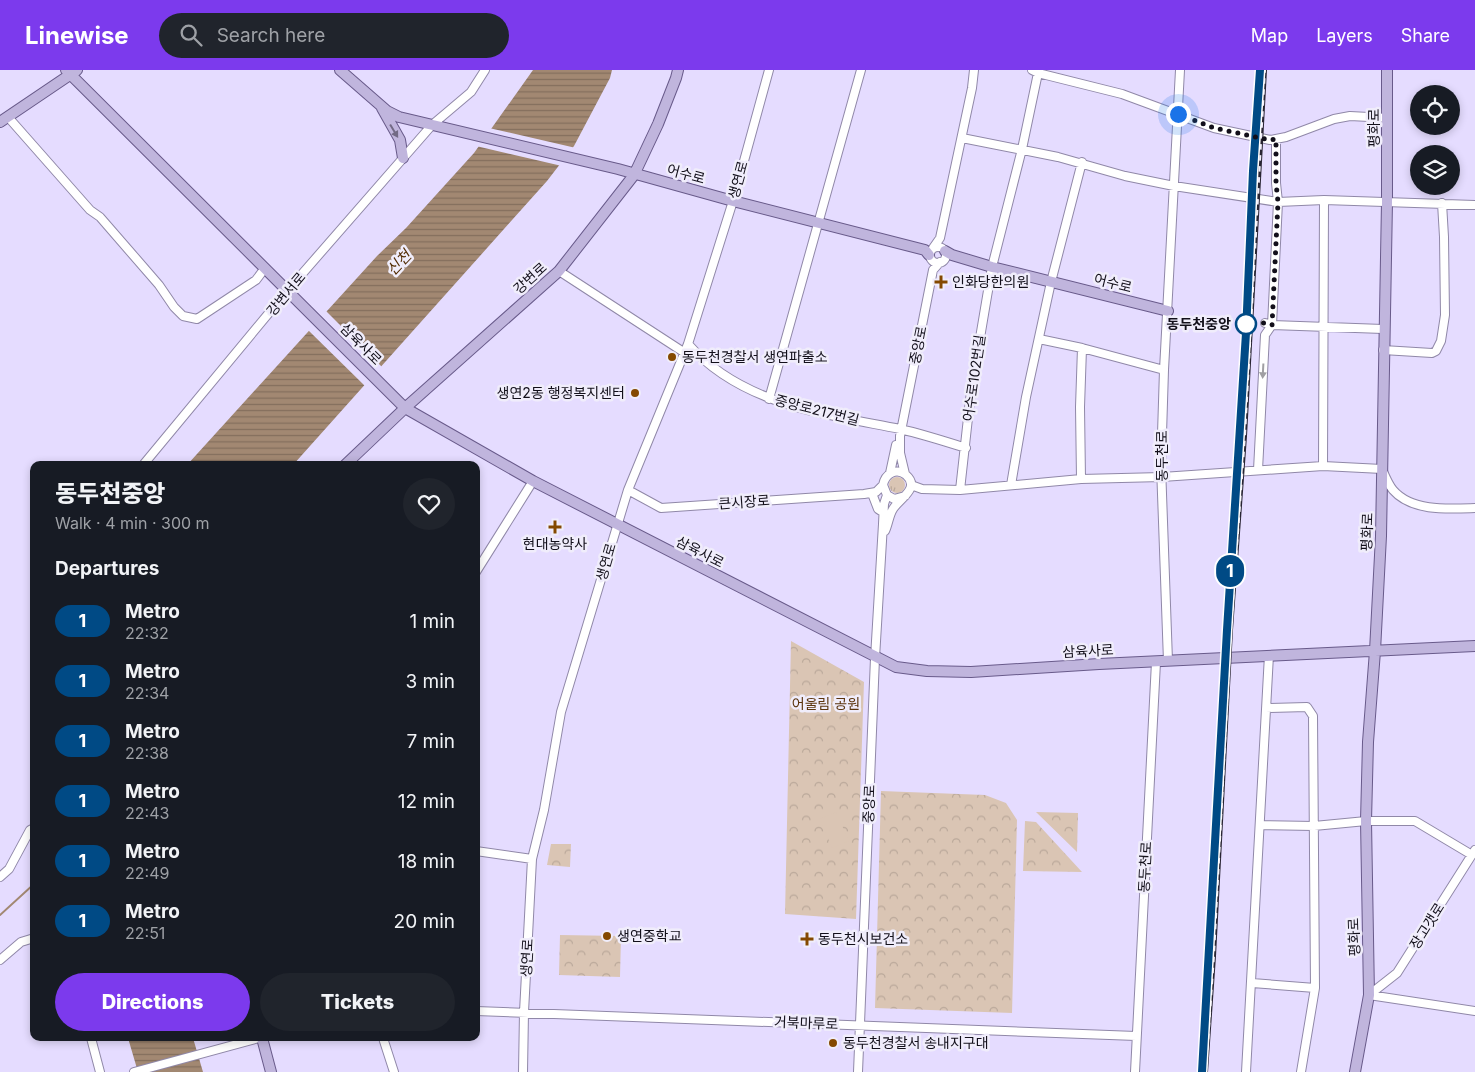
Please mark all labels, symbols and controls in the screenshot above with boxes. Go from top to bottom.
search box [159,13,509,58]
text: Linewise [25,21,129,50]
icon: search [177,21,205,49]
text: Search here [217,24,325,47]
text: Map [1251,25,1288,46]
text: Layers [1316,25,1373,46]
text: Share [1401,25,1450,46]
map controls [1410,85,1460,195]
button: locate [1410,85,1460,135]
your location [1166,102,1191,127]
street label: 평화로 [1365,109,1382,147]
one-way arrow [390,124,399,137]
button: layers [1410,145,1460,195]
street label: 생연로 [724,159,751,201]
street label: 어수로 [665,160,707,187]
water label: 신천 [382,244,416,279]
street label: 강변로 [510,258,550,297]
street label: 강변서로 [263,268,309,319]
street label: 어수로 [1092,270,1134,295]
place label: 인화당한의원 [952,273,1029,290]
marker: 인화당한의원 [934,275,948,289]
marker: 동두천중앙 [1235,313,1257,335]
place label: 동두천중앙 [1167,315,1231,332]
street label: 삼육사로 [337,319,386,368]
street label: 중앙로 [905,324,930,365]
street label: 어수로102번길 [959,333,988,422]
place label: 동두천경찰서 생연파출소 [682,348,828,365]
marker: 동두천경찰서 생연파출소 [666,351,678,363]
one-way arrow [1259,364,1267,380]
place label: 생연2동 행정복지센터 [497,384,625,401]
marker: 생연2동 행정복지센터 [629,387,641,399]
street label: 중앙로217번길 [773,391,861,428]
street label: 동두천로 [1153,430,1170,482]
button: heart [403,478,455,530]
text: 동두천중앙 [55,479,165,508]
street label: 큰시장로 [718,491,770,512]
street label: 평화로 [1357,512,1376,552]
text: Walk · 4 min · 300 m [55,513,210,533]
marker: 현대농약사 [548,520,562,534]
street label: 삼육사로 [673,532,727,571]
place label: 현대농약사 [523,535,587,552]
street label: 생연로 [592,541,619,583]
line badge: 1 [1214,555,1246,587]
text: Departures [55,557,159,580]
text: 1 [1226,560,1234,581]
text: Metro [125,600,180,623]
text: 1 [79,610,86,631]
text: 1 min [409,610,455,633]
text: 22:32 [125,623,169,643]
street label: 삼육사로 [1062,641,1114,660]
text: Metro [125,660,180,683]
text: 1 [79,670,86,691]
text: 3 min [405,670,455,693]
text: 22:34 [125,683,169,703]
park label: 어울림 공원 [792,695,860,712]
text: Metro [125,720,180,743]
text: 1 [79,730,86,751]
text: 7 min [406,730,455,753]
text: 22:38 [125,743,169,763]
text: Metro [125,780,180,803]
street label: 중앙로 [859,784,878,824]
text: 1 [79,790,86,811]
text: 12 min [398,790,455,813]
text: 22:43 [125,803,169,823]
text: Metro [125,840,180,863]
street label: 동두천로 [1135,841,1154,893]
text: 1 [79,850,86,871]
text: 18 min [398,850,455,873]
text: 22:49 [125,863,169,883]
street label: 장고갯로 [1406,899,1447,952]
text: Metro [125,900,180,923]
text: 1 [79,910,86,931]
text: 20 min [394,910,455,933]
street label: 평화로 [1344,917,1363,957]
text: 22:51 [125,923,165,943]
place label: 생연중학교 [617,927,682,944]
marker: 생연중학교 [601,930,613,942]
place label: 동두천시보건소 [818,930,908,947]
marker: 동두천시보건소 [800,932,814,946]
street label: 생연로 [517,938,536,978]
button: Directions [55,973,250,1031]
button: Tickets [260,973,455,1031]
street label: 거북마루로 [774,1013,839,1032]
place label: 동두천경찰서 송내지구대 [843,1034,989,1051]
marker: 동두천경찰서 송내지구대 [827,1037,839,1049]

